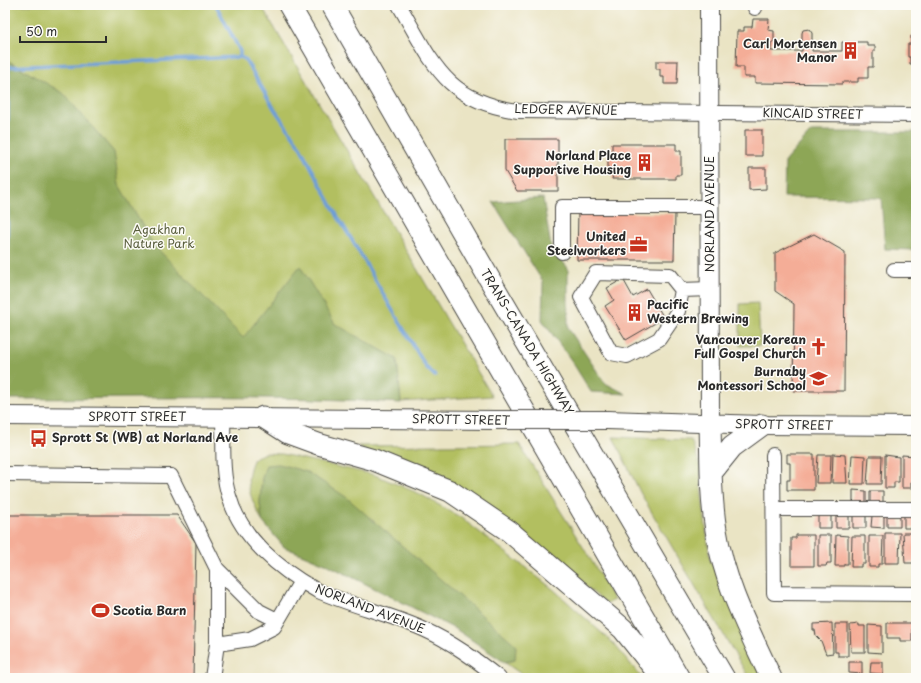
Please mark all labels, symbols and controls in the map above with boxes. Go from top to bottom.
scale bar [20,18,106,44]
text: 50 m [26,22,57,40]
place label: Carl Mortensen Manor [743,34,838,66]
building icon: Carl Mortensen Manor [840,41,860,61]
street label: LEDGER AVENUE [514,99,618,119]
street label: KINCAID STREET [762,103,864,123]
place label: Norland Place Supportive Housing [513,146,631,178]
building icon: Norland Place Supportive Housing [634,153,654,173]
street label: NORLAND AVENUE [700,156,718,272]
park label: Agakhan Nature Park [123,220,195,252]
place label: United Steelworkers [547,227,627,259]
office icon: United Steelworkers [629,234,649,254]
street label: TRANS-CANADA HIGHWAY [477,265,579,418]
place label: Pacific Western Brewing [647,295,749,327]
building icon: Pacific Western Brewing [624,302,644,322]
place label: Vancouver Korean Full Gospel Church [694,330,806,362]
church icon: Vancouver Korean Full Gospel Church [809,337,829,357]
place label: Burnaby Montessori School [697,362,806,394]
school or university icon: Burnaby Montessori School [809,369,829,389]
street label: SPROTT STREET [88,407,187,425]
street label: SPROTT STREET [412,409,511,429]
street label: SPROTT STREET [735,414,834,434]
bus stop icon: Sprott St (WB) at Norland Ave [29,428,49,448]
place label: Sprott St (WB) at Norland Ave [52,428,239,446]
street label: NORLAND AVENUE [313,579,428,637]
sports icon: Scotia Barn [90,601,110,621]
place label: Scotia Barn [113,601,186,619]

